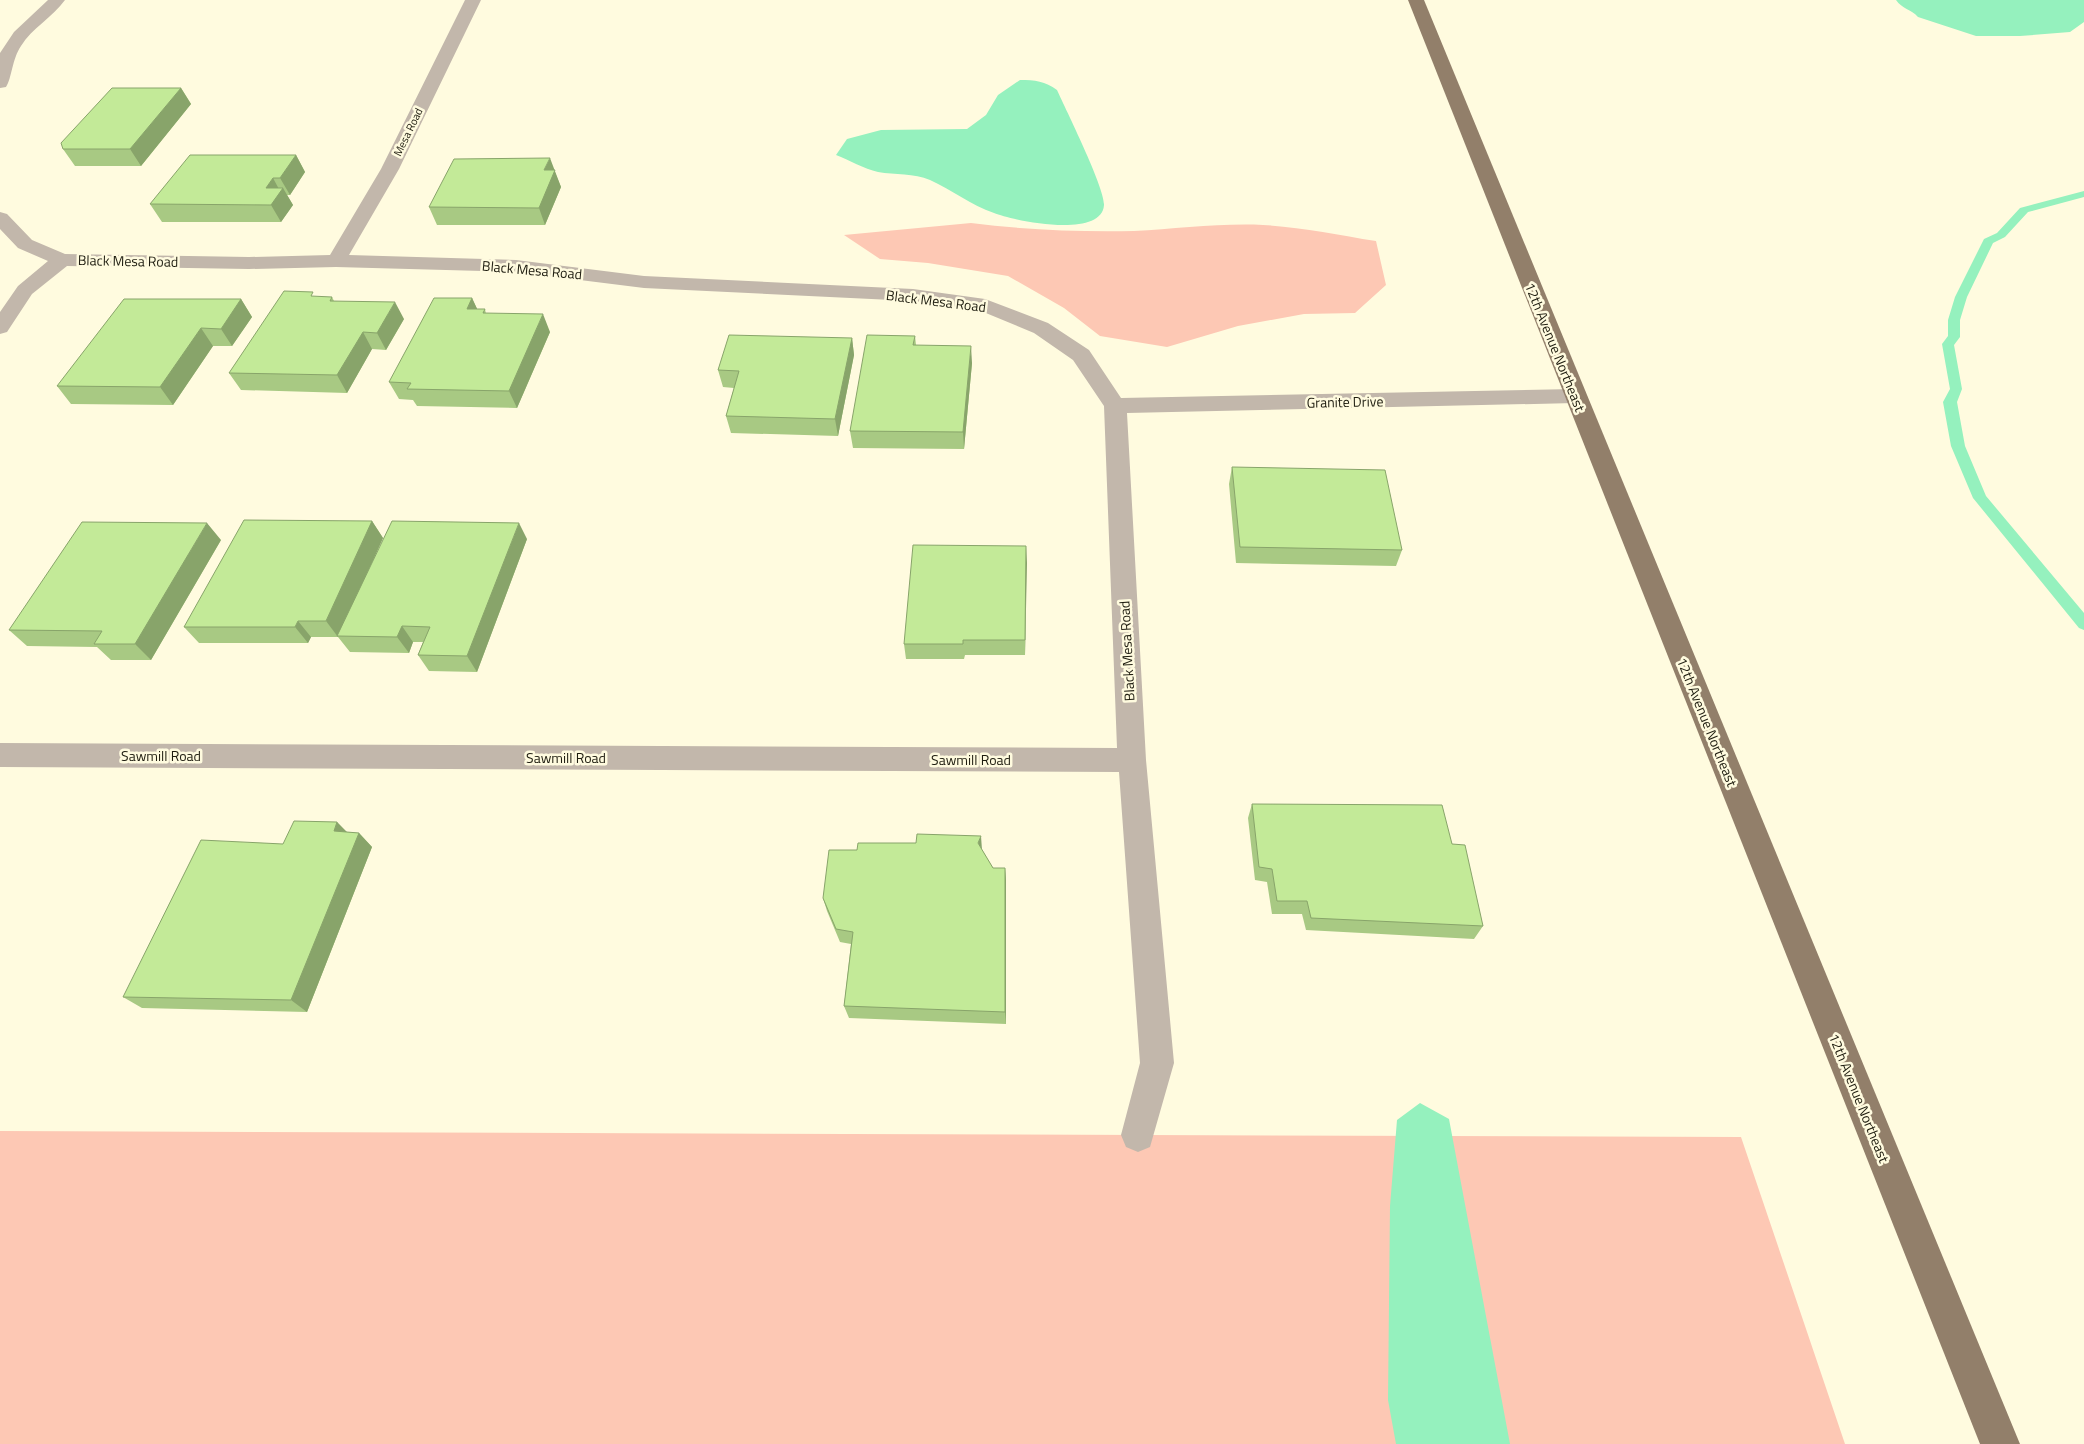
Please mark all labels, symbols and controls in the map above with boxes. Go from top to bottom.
street label: Mesa Road [389,105,427,159]
street label: Black Mesa Road [78,249,178,272]
street label: Black Mesa Road [481,255,583,284]
street label: 12th Avenue Northeast [1520,279,1591,415]
street label: Black Mesa Road [885,284,987,317]
street label: Granite Drive [1306,390,1384,413]
street label: Black Mesa Road [1113,600,1140,702]
street label: 12th Avenue Northeast [1672,654,1743,790]
street label: Sawmill Road [121,745,201,766]
street label: Sawmill Road [526,747,606,768]
street label: Sawmill Road [931,749,1011,770]
street label: 12th Avenue Northeast [1824,1030,1895,1166]

